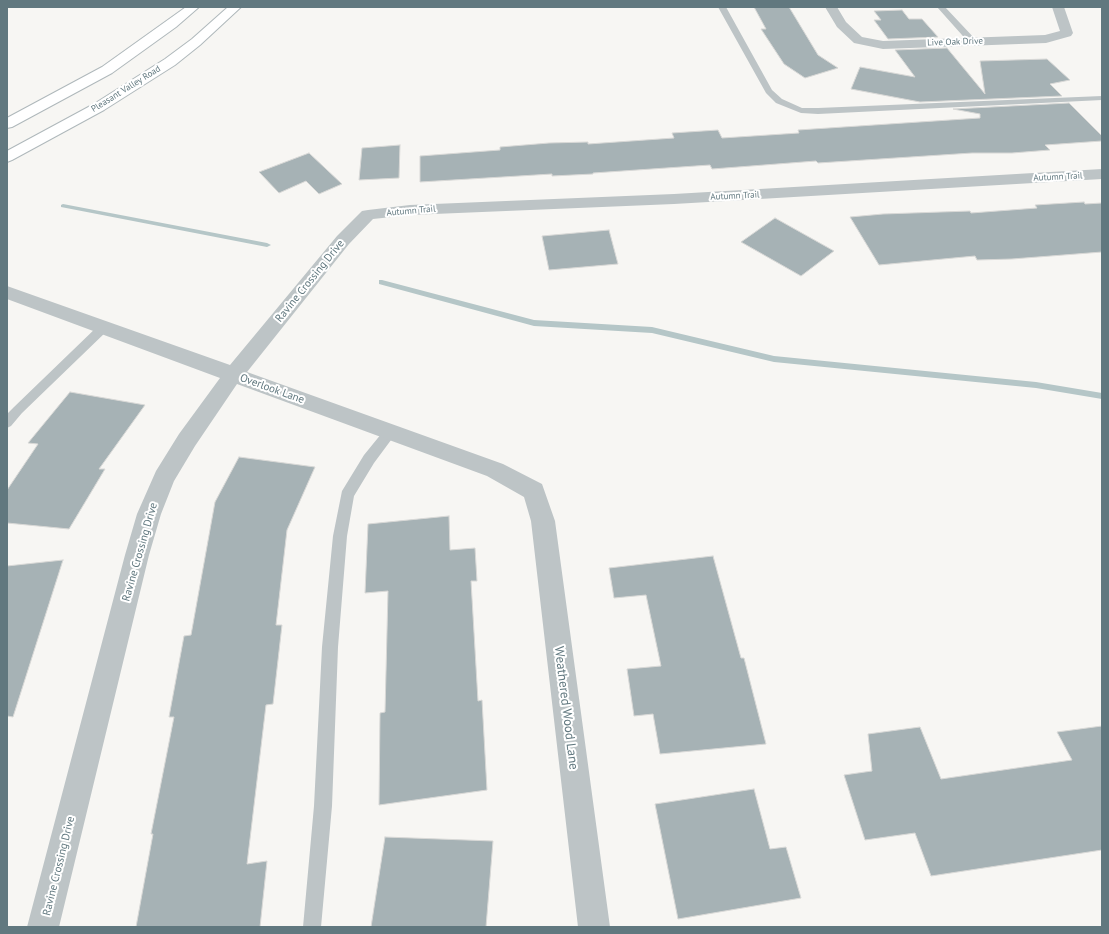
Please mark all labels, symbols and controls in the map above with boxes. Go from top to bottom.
street label: Live Oak Drive [927,36,983,48]
street label: Pleasant Valley Road [89,63,163,115]
street label: Autumn Trail [1033,170,1083,184]
street label: Autumn Trail [710,189,760,203]
street label: Autumn Trail [386,203,436,219]
street label: Ravine Crossing Drive [273,237,347,325]
street label: Overlook Lane [238,371,306,407]
street label: Ravine Crossing Drive [120,501,160,603]
street label: Weathered Wood Lane [551,645,581,771]
street label: Ravine Crossing Drive [40,815,78,917]

